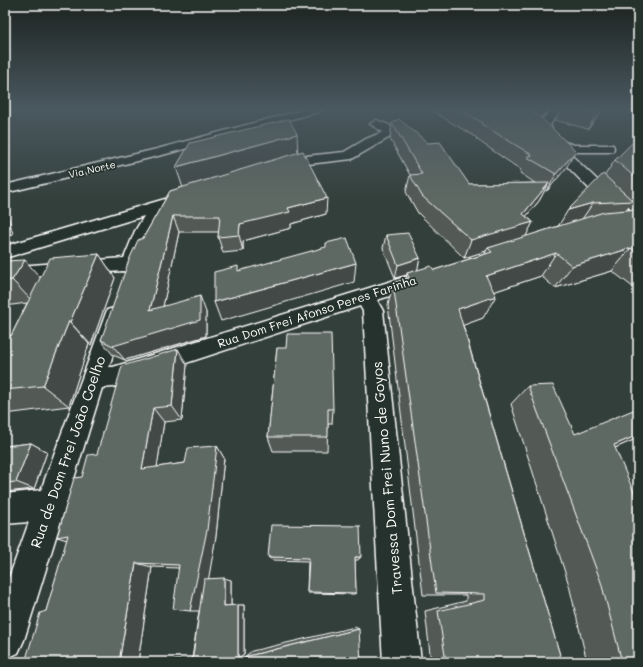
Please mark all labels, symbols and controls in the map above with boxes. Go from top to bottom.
street label: Via Norte [67,157,117,181]
street label: Rua Dom Frei Afonso Peres Farinha [215,271,418,351]
street label: Rua de Dom Frei João Coelho [26,353,109,550]
street label: Travessa Dom Frei Nuno de Goyos [367,361,406,595]

